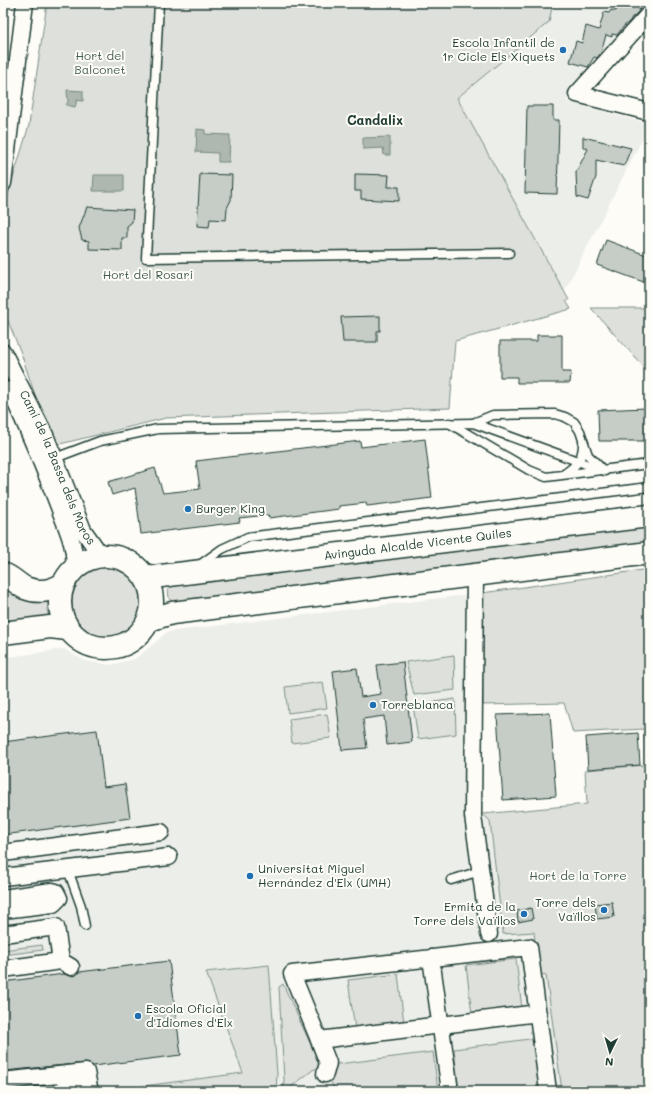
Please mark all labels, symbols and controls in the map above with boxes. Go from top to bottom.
place label: Escola Infantil de 1r Cicle Els Xiquets [442,34,555,64]
marker: Escola Infantil de 1r Cicle Els Xiquets [558,45,568,55]
park label: Hort del Balconet [74,47,126,77]
district label: Candalix [347,111,403,128]
park label: Hort del Rosari [103,266,193,282]
street label: Camí de la Bassa dels Moros [17,387,100,548]
place label: Burger King [196,500,265,516]
marker: Burger King [183,504,193,514]
street label: Avinguda Alcalde Vicente Quiles [323,524,513,563]
place label: Torreblanca [381,696,454,712]
marker: Torreblanca [368,700,378,710]
place label: Universitat Miguel Hernández d'Elx (UMH) [258,860,391,890]
park label: Hort de la Torre [529,867,627,883]
marker: Universitat Miguel Hernández d'Elx (UMH) [245,871,255,881]
place label: Torre dels Vaïllos [535,894,596,924]
place label: Ermita de la Torre dels Vaïllos [413,898,516,928]
marker: Torre dels Vaïllos [599,905,609,915]
marker: Ermita de la Torre dels Vaïllos [519,909,529,919]
place label: Escola Oficial d'Idiomes d'Elx [146,1000,233,1030]
marker: Escola Oficial d'Idiomes d'Elx [133,1011,143,1021]
north arrow [590,1032,630,1072]
text: N [604,1055,614,1070]

